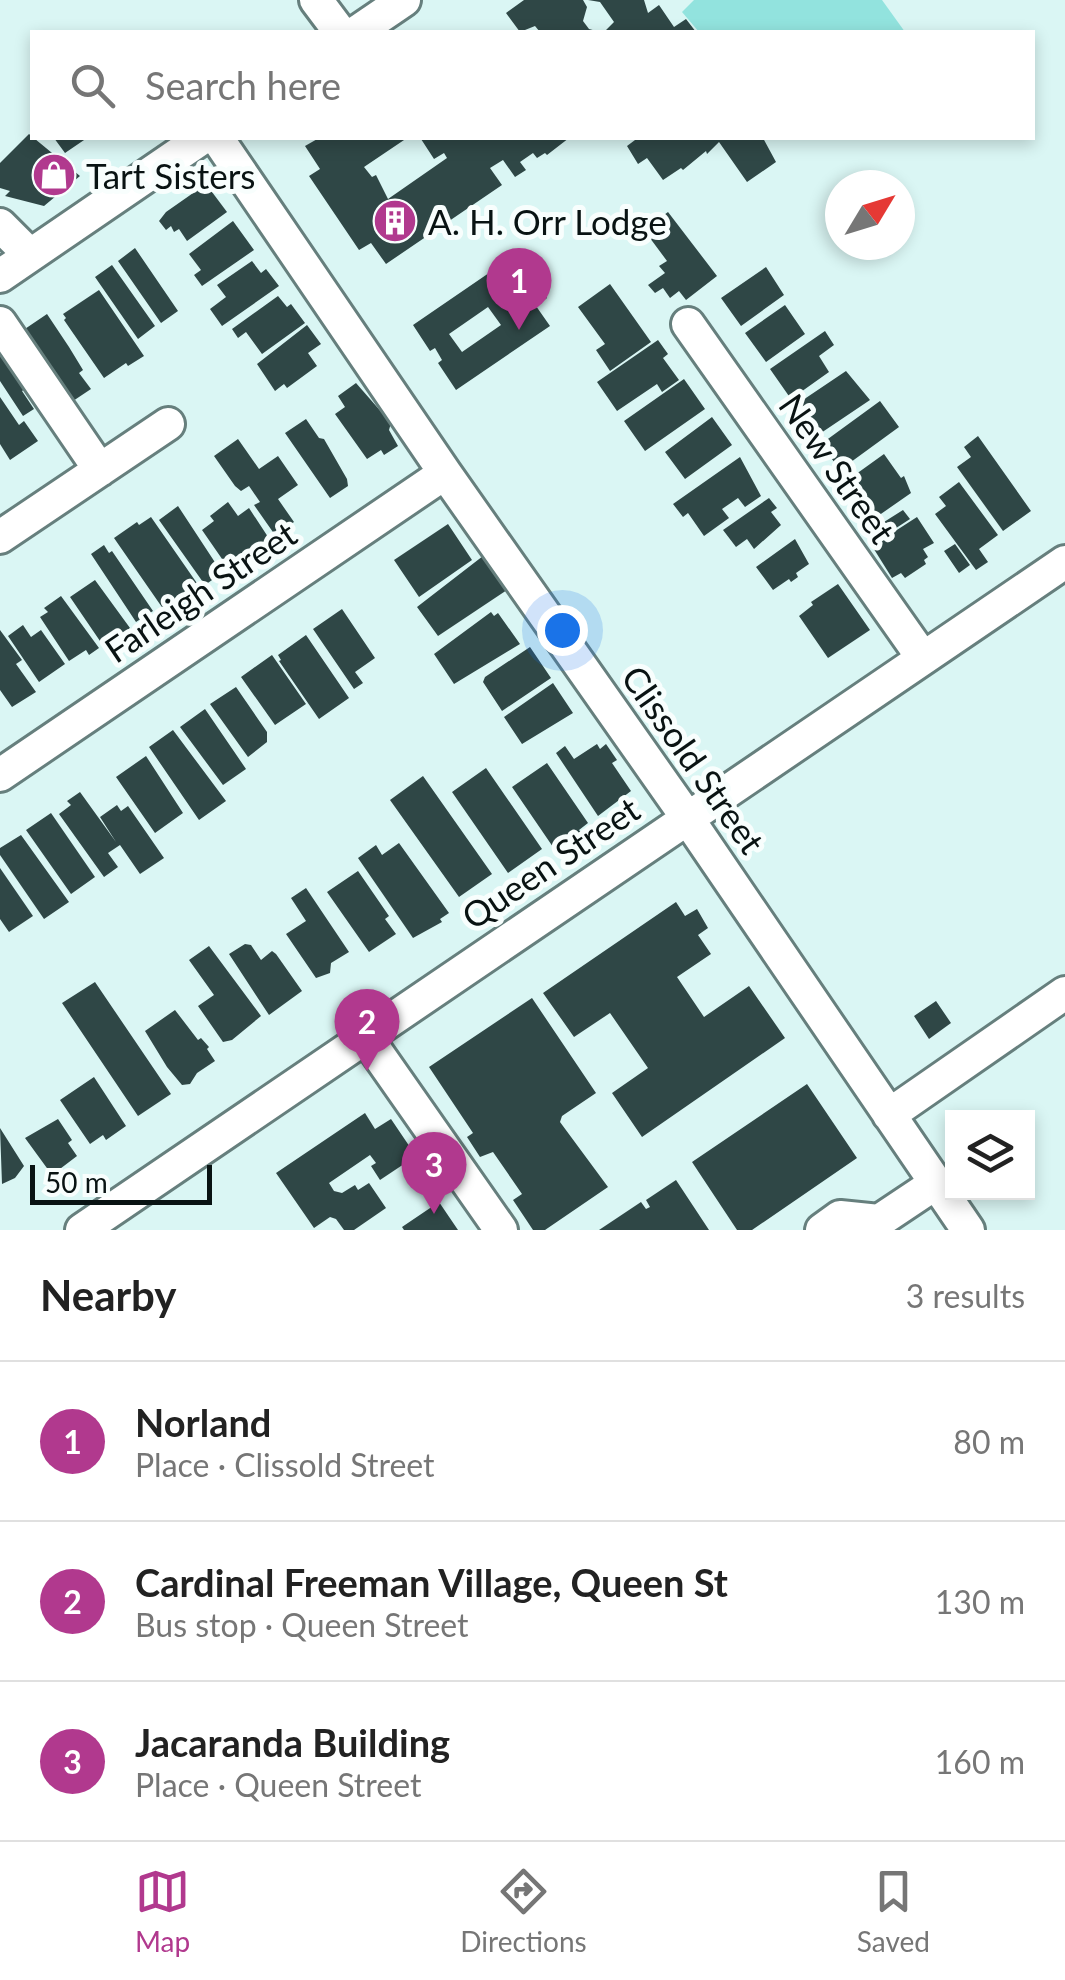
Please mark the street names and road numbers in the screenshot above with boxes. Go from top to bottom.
street label: New Street [771,385,905,551]
street label: Farleigh Street [96,511,304,670]
street label: Clissold Street [614,657,774,861]
street label: Queen Street [453,787,647,937]

